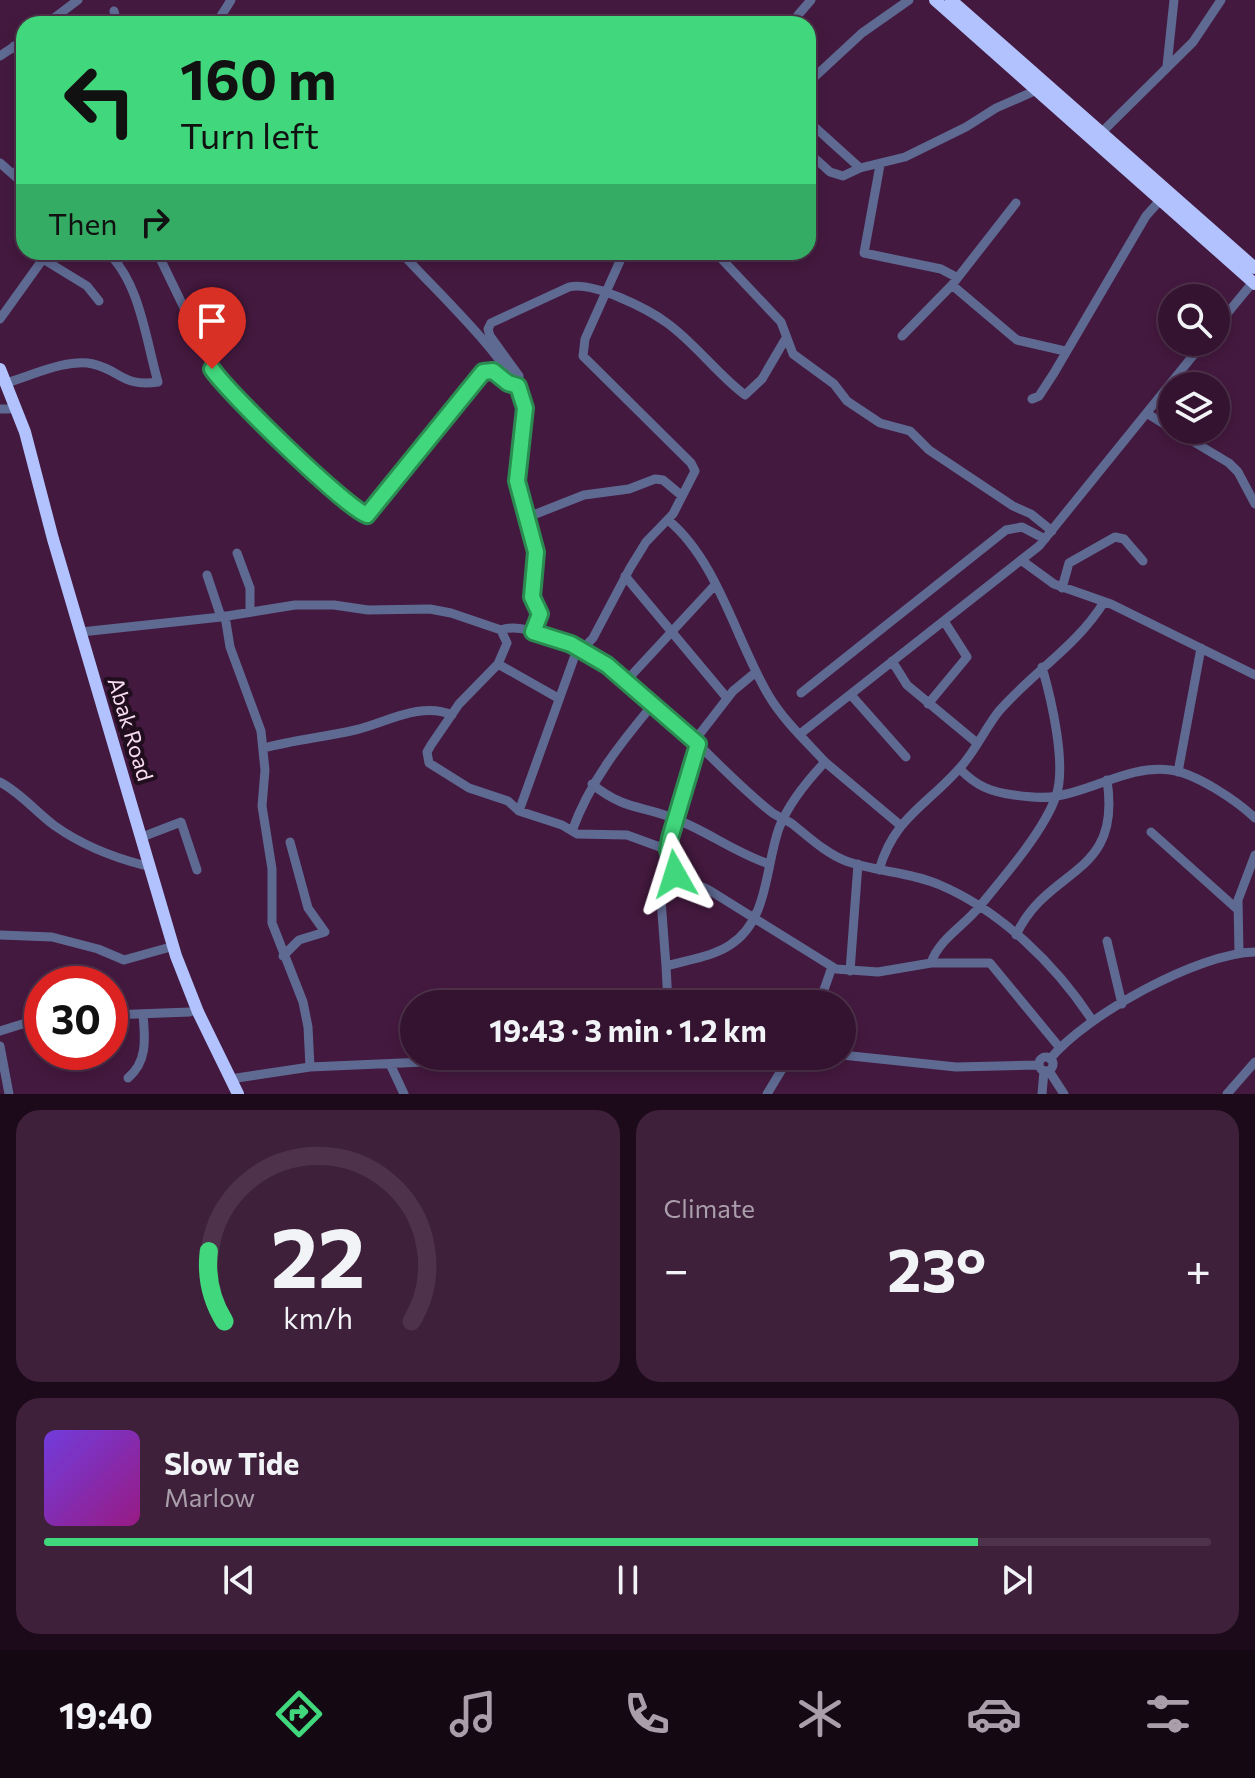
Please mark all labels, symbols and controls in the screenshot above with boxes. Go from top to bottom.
text: 160 m [180,43,337,112]
icon: left [48,48,152,152]
text: Turn left [180,112,319,156]
icon: right [133,200,177,244]
text: Then [48,204,117,241]
map controls [1158,284,1230,444]
button: search [1158,284,1230,356]
pin [178,287,246,369]
icon: arrive [190,299,234,343]
button: layers [1158,372,1230,444]
street label: Abak Road [102,674,160,784]
position arrow [633,832,717,916]
speed limit sign: 30 [24,966,128,1070]
text: 19:43 · 3 min · 1.2 km [489,1011,767,1048]
text: Climate [664,1192,755,1223]
text: 22 [270,1203,365,1305]
text: 23° [887,1231,986,1304]
text: − [664,1241,689,1295]
text: + [1185,1241,1211,1295]
text: km/h [283,1300,353,1335]
text: Slow Tide [164,1444,299,1481]
text: Marlow [164,1481,255,1512]
icon: previous [217,1558,261,1602]
icon: pause [606,1558,650,1602]
icon: next [995,1558,1039,1602]
icon: directions [271,1686,327,1742]
icon: music [445,1686,501,1742]
icon: phone [619,1686,675,1742]
icon: climate [792,1686,848,1742]
icon: car [966,1686,1022,1742]
icon: filters [1140,1686,1196,1742]
text: 19:40 [59,1692,153,1736]

